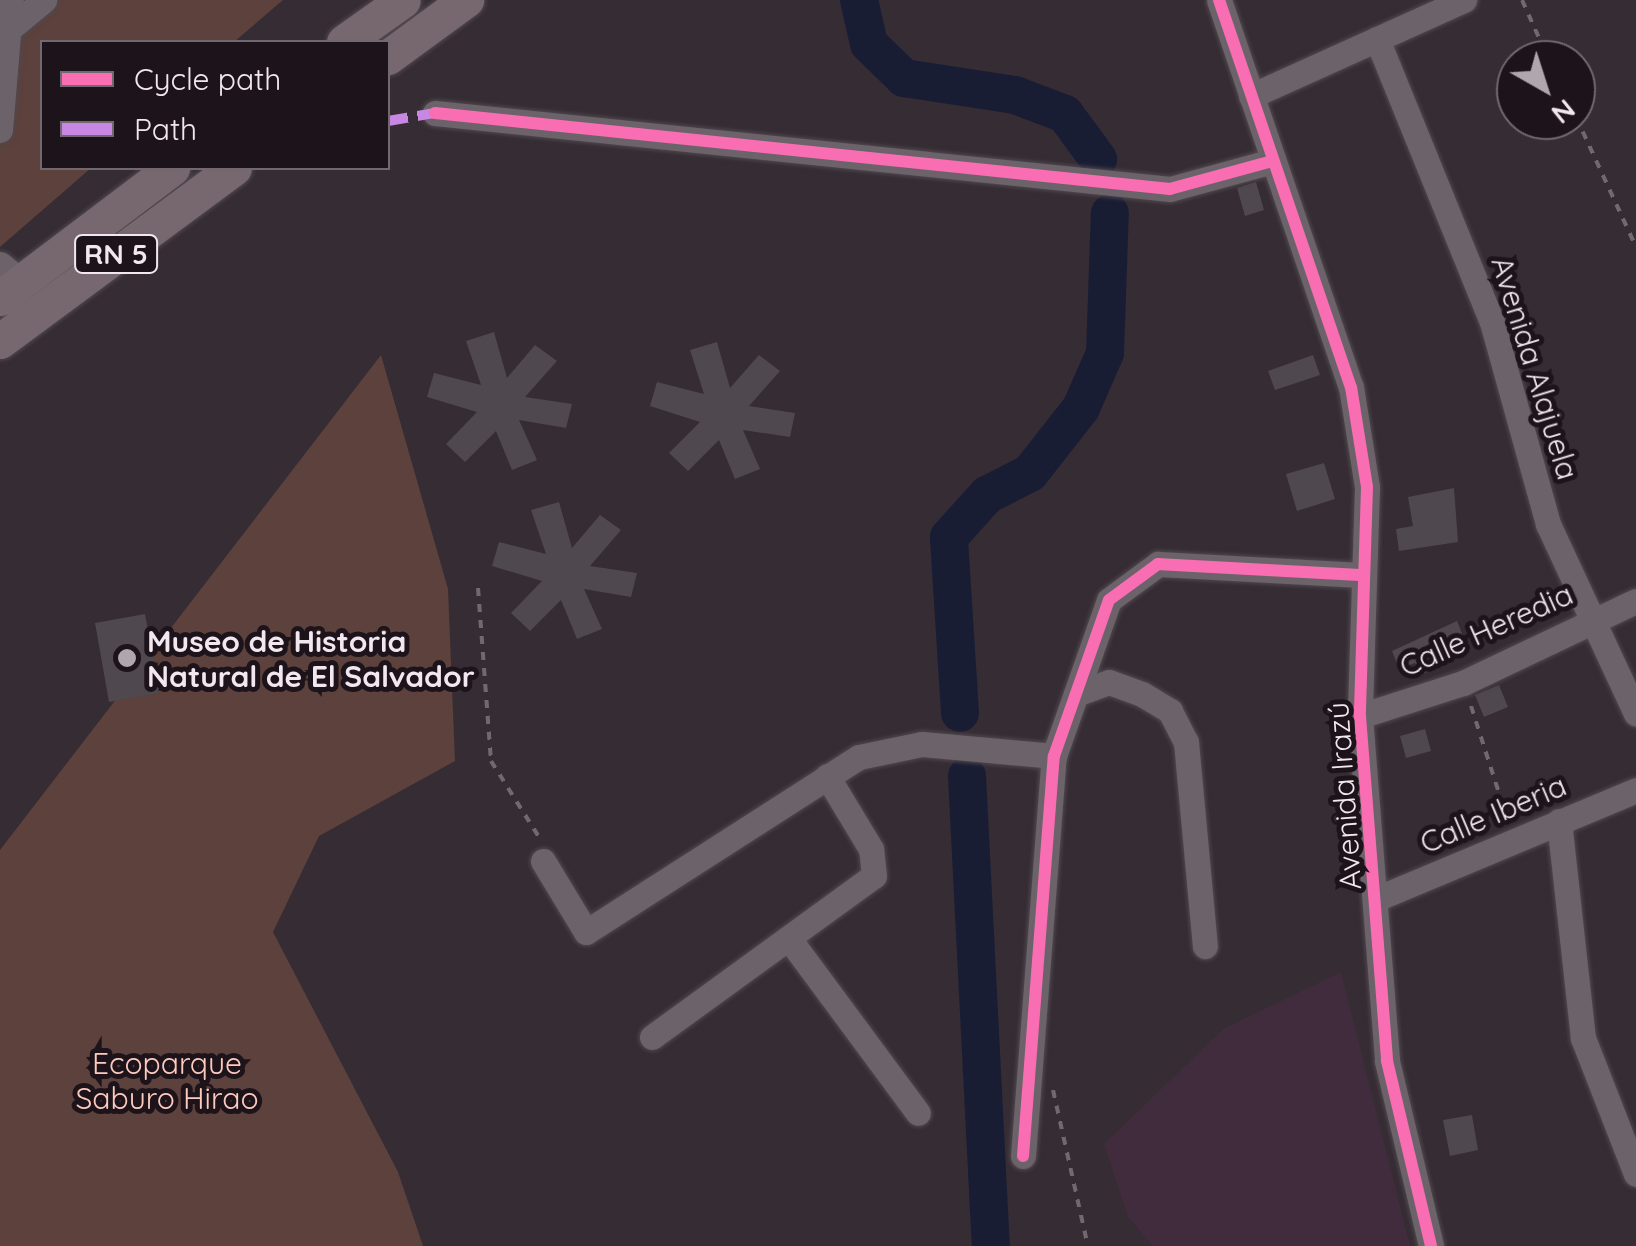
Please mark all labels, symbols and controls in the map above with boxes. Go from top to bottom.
legend [40,40,390,170]
north arrow [1496,40,1596,140]
text: Cycle path [134,60,281,98]
text: N [1545,92,1583,132]
text: Path [134,110,197,148]
road number: RN 5 [74,231,158,277]
street label: Avenida Alajuela [1484,252,1586,484]
street label: Calle Heredia [1394,576,1578,684]
place label: Museo de Historia Natural de El Salvador [147,623,475,694]
marker: Museo de Historia Natural de El Salvador [116,647,138,669]
street label: Avenida Irazú [1319,701,1369,891]
street label: Calle Iberia [1415,767,1571,861]
park label: Ecoparque Saburo Hirao [76,1045,258,1116]

